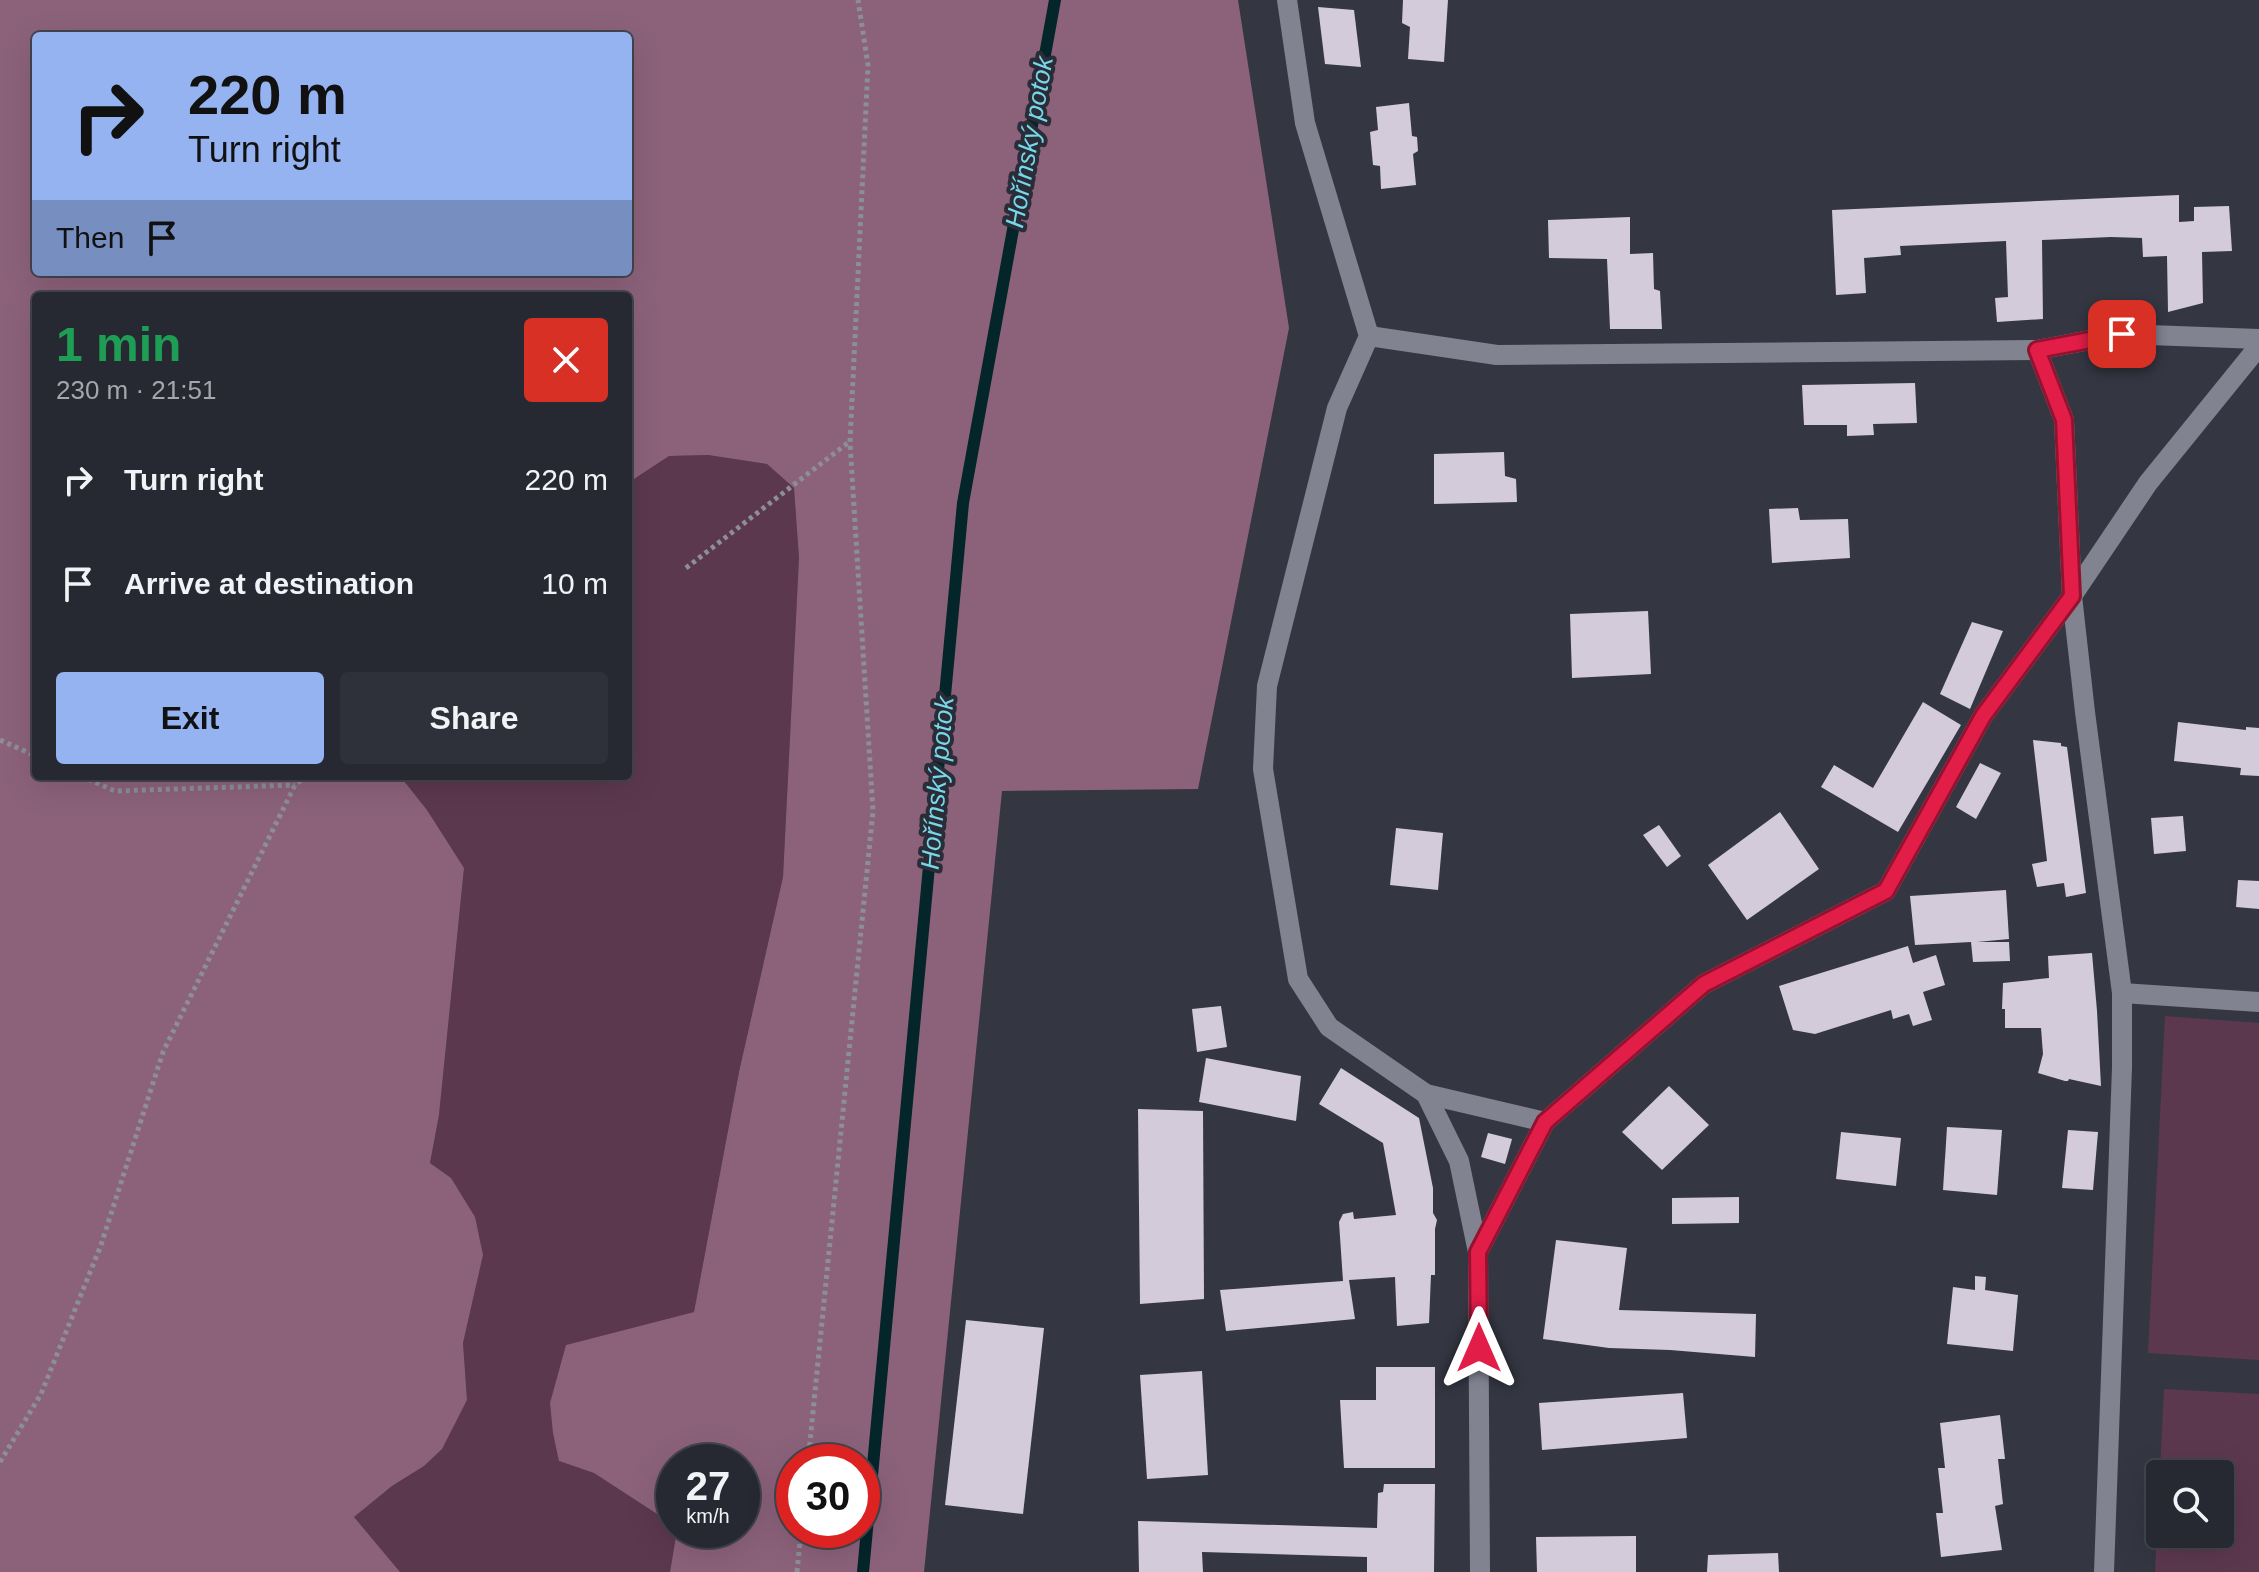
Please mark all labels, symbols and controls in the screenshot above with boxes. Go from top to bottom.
water label: Hořínský potok [999,52,1059,230]
text: 220 m [188,63,347,126]
icon: right [56,64,160,168]
text: Turn right [188,129,341,170]
icon: arrive [140,216,184,260]
text: Then [56,221,124,254]
pin [2088,300,2156,368]
icon: arrive [2100,312,2144,356]
text: 1 min [56,318,181,371]
button: close [524,318,608,402]
text: 230 m · 21:51 [56,375,216,405]
icon: right [56,458,100,502]
text: Turn right [124,463,263,496]
text: 220 m [525,463,608,496]
icon: arrive [56,562,100,606]
text: Arrive at destination [124,567,414,600]
text: 10 m [541,567,608,600]
button: Exit [56,672,324,764]
button: Share [340,672,608,764]
water label: Hořínský potok [915,693,960,871]
position arrow [1437,1306,1521,1390]
speed limit sign: 30 [776,1444,880,1548]
map controls [2146,1460,2234,1548]
button: search [2146,1460,2234,1548]
text: 27 [686,1464,730,1508]
text: km/h [686,1505,730,1527]

